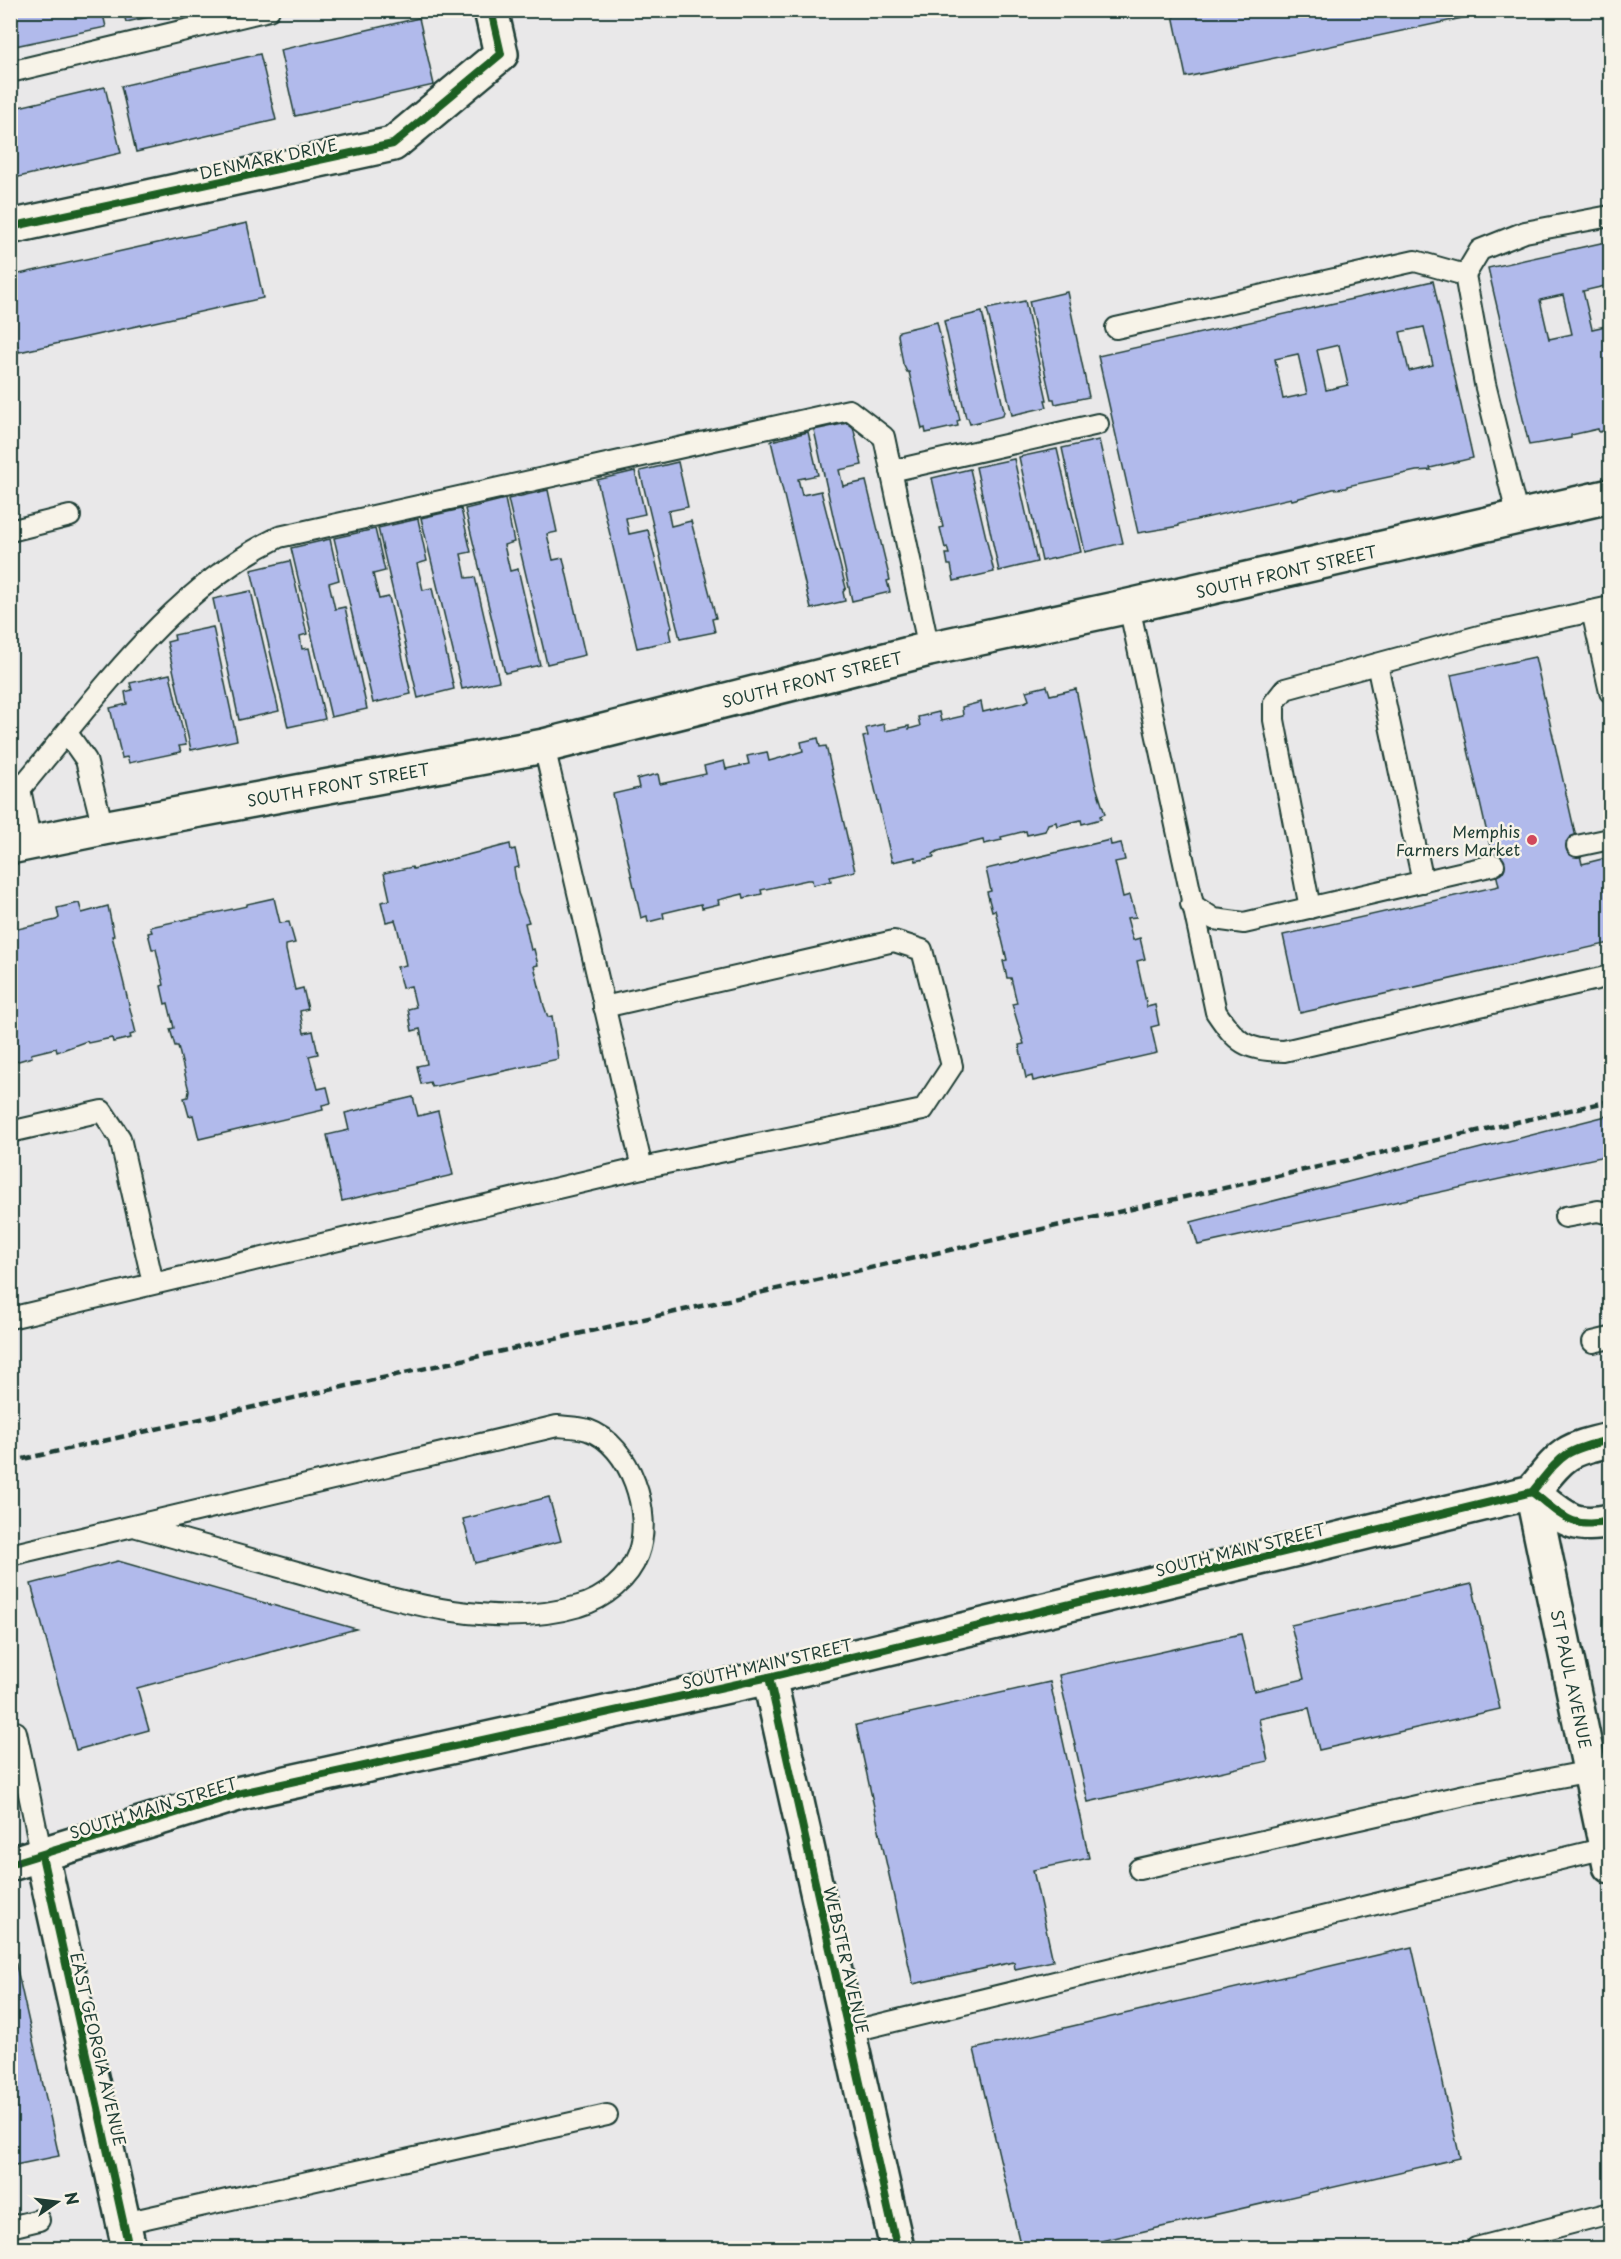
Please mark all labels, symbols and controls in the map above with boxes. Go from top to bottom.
street label: DENMARK DRIVE [197,132,339,184]
street label: SOUTH FRONT STREET [1193,538,1379,603]
street label: SOUTH FRONT STREET [719,645,905,713]
street label: SOUTH FRONT STREET [245,756,431,812]
place label: Memphis Farmers Market [1396,819,1520,861]
marker: Memphis Farmers Market [1525,833,1539,847]
street label: SOUTH MAIN STREET [1153,1516,1328,1582]
street label: ST PAUL AVENUE [1546,1607,1598,1751]
street label: SOUTH MAIN STREET [679,1632,855,1694]
street label: SOUTH MAIN STREET [66,1770,240,1844]
street label: WEBSTER AVENUE [818,1884,876,2036]
street label: EAST GEORGIA AVENUE [65,1950,133,2148]
north arrow [27,2172,87,2232]
text: N [59,2189,86,2207]

